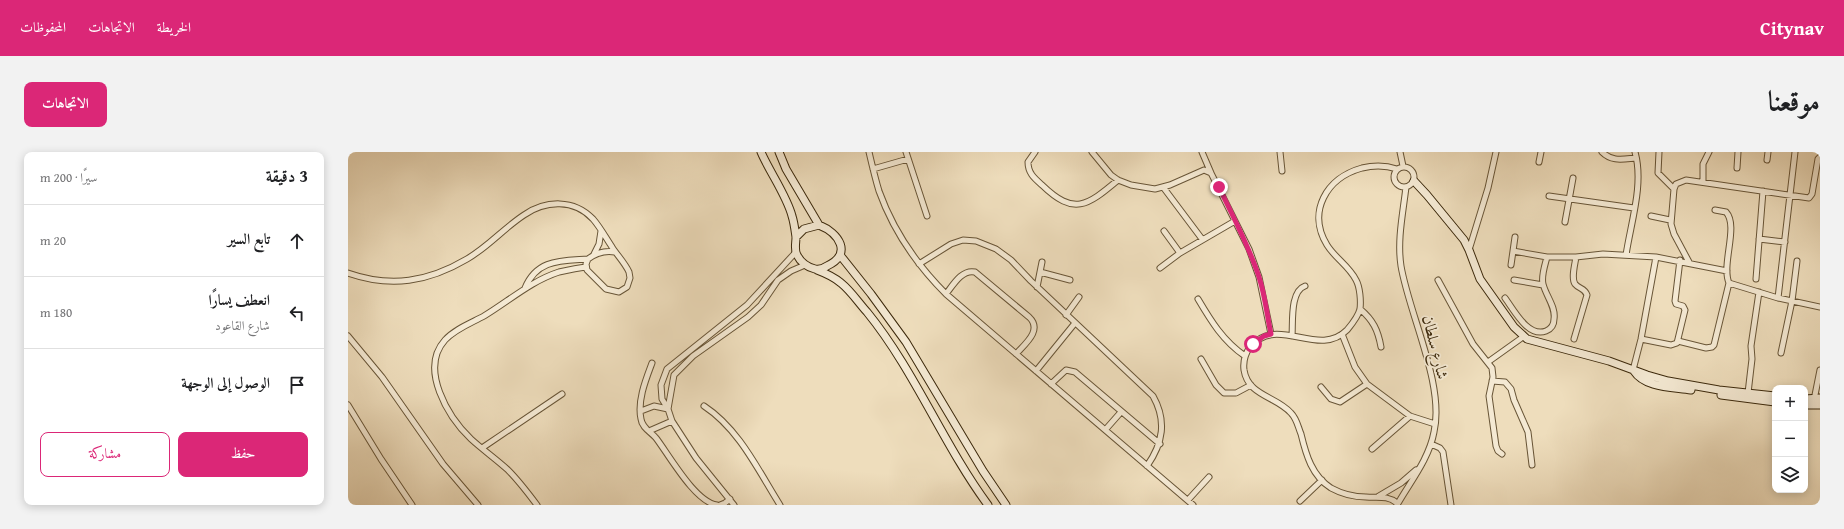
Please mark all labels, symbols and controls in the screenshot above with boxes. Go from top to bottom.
text: Citynav [1760,14,1824,42]
text: المحفوظات [20,17,66,37]
text: الاتجاهات [88,17,135,37]
text: الخريطة [157,17,191,37]
text: موقعنا [1768,80,1820,121]
button: الاتجاهات [24,82,107,127]
text: 3 دقيقة [266,163,308,188]
text: سيرًا · 200 m [40,168,98,187]
route end [1210,178,1228,196]
text: تابع السير [228,228,270,249]
icon: ahead [286,230,308,252]
text: 20 m [40,231,66,250]
text: انعطف يسارًا [208,289,270,310]
icon: left [286,302,308,324]
text: 180 m [40,303,72,322]
street label: شارع سلطان [1415,312,1456,382]
text: شارع القاعود [215,316,270,335]
route start [1244,335,1262,353]
text: الوصول إلى الوجهة [181,372,270,393]
icon: arrive [286,374,308,396]
map controls [1772,385,1808,493]
button: + [1772,385,1808,421]
button: − [1772,421,1808,457]
button: مشاركة [40,432,170,477]
button: حفظ [178,432,308,477]
button: layers [1772,457,1808,493]

